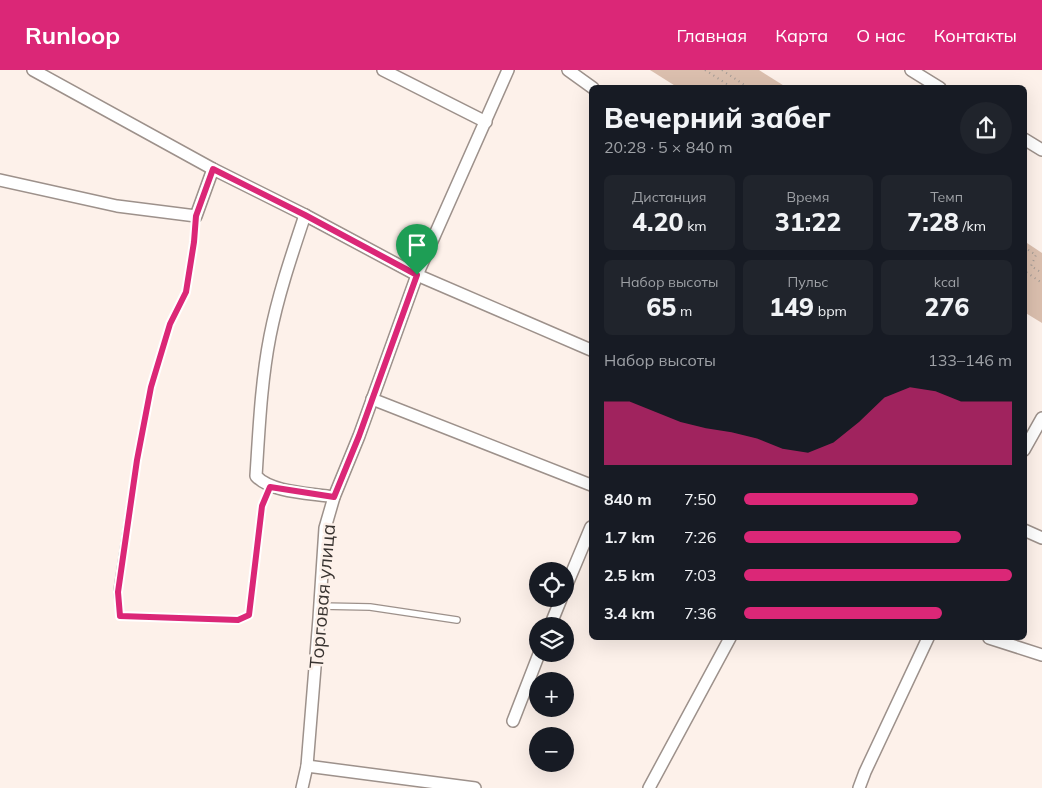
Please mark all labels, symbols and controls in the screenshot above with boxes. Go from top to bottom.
text: Runloop [25,20,120,50]
text: Главная [677,24,747,47]
text: Карта [775,24,828,47]
text: О нас [856,24,906,47]
text: Контакты [934,24,1017,47]
text: Вечерний забег [604,100,831,135]
button: share [960,102,1012,154]
text: 20:28 · 5 × 840 m [604,137,733,157]
text: Дистанция [632,188,707,206]
text: Время [787,188,829,206]
text: Темп [930,188,963,206]
text: 4.20 [632,206,684,237]
text: 31:22 [775,206,841,237]
text: 7:28 [907,206,959,237]
text: km [684,217,707,235]
text: /km [959,217,986,235]
pin [396,224,438,275]
icon: arrive [403,231,431,259]
text: Набор высоты [620,273,718,291]
text: Пульс [788,273,828,291]
text: kcal [934,273,959,291]
text: 65 [646,291,676,322]
text: 149 [769,291,814,322]
text: 276 [924,291,969,322]
text: m [676,302,692,320]
text: bpm [814,302,847,320]
text: Набор высоты [604,350,716,370]
text: 133–146 m [928,350,1012,370]
text: 840 m [604,489,652,509]
text: 7:50 [684,489,716,509]
street label: Торговая улица [304,523,340,669]
text: 1.7 km [604,527,655,547]
text: 7:26 [684,527,716,547]
map controls [529,562,574,772]
button: locate [529,562,574,607]
text: 2.5 km [604,565,655,585]
text: 7:03 [684,565,716,585]
text: 3.4 km [604,603,655,623]
text: 7:36 [684,603,716,623]
button: layers [529,617,574,662]
button: + [529,672,574,717]
button: − [529,727,574,772]

